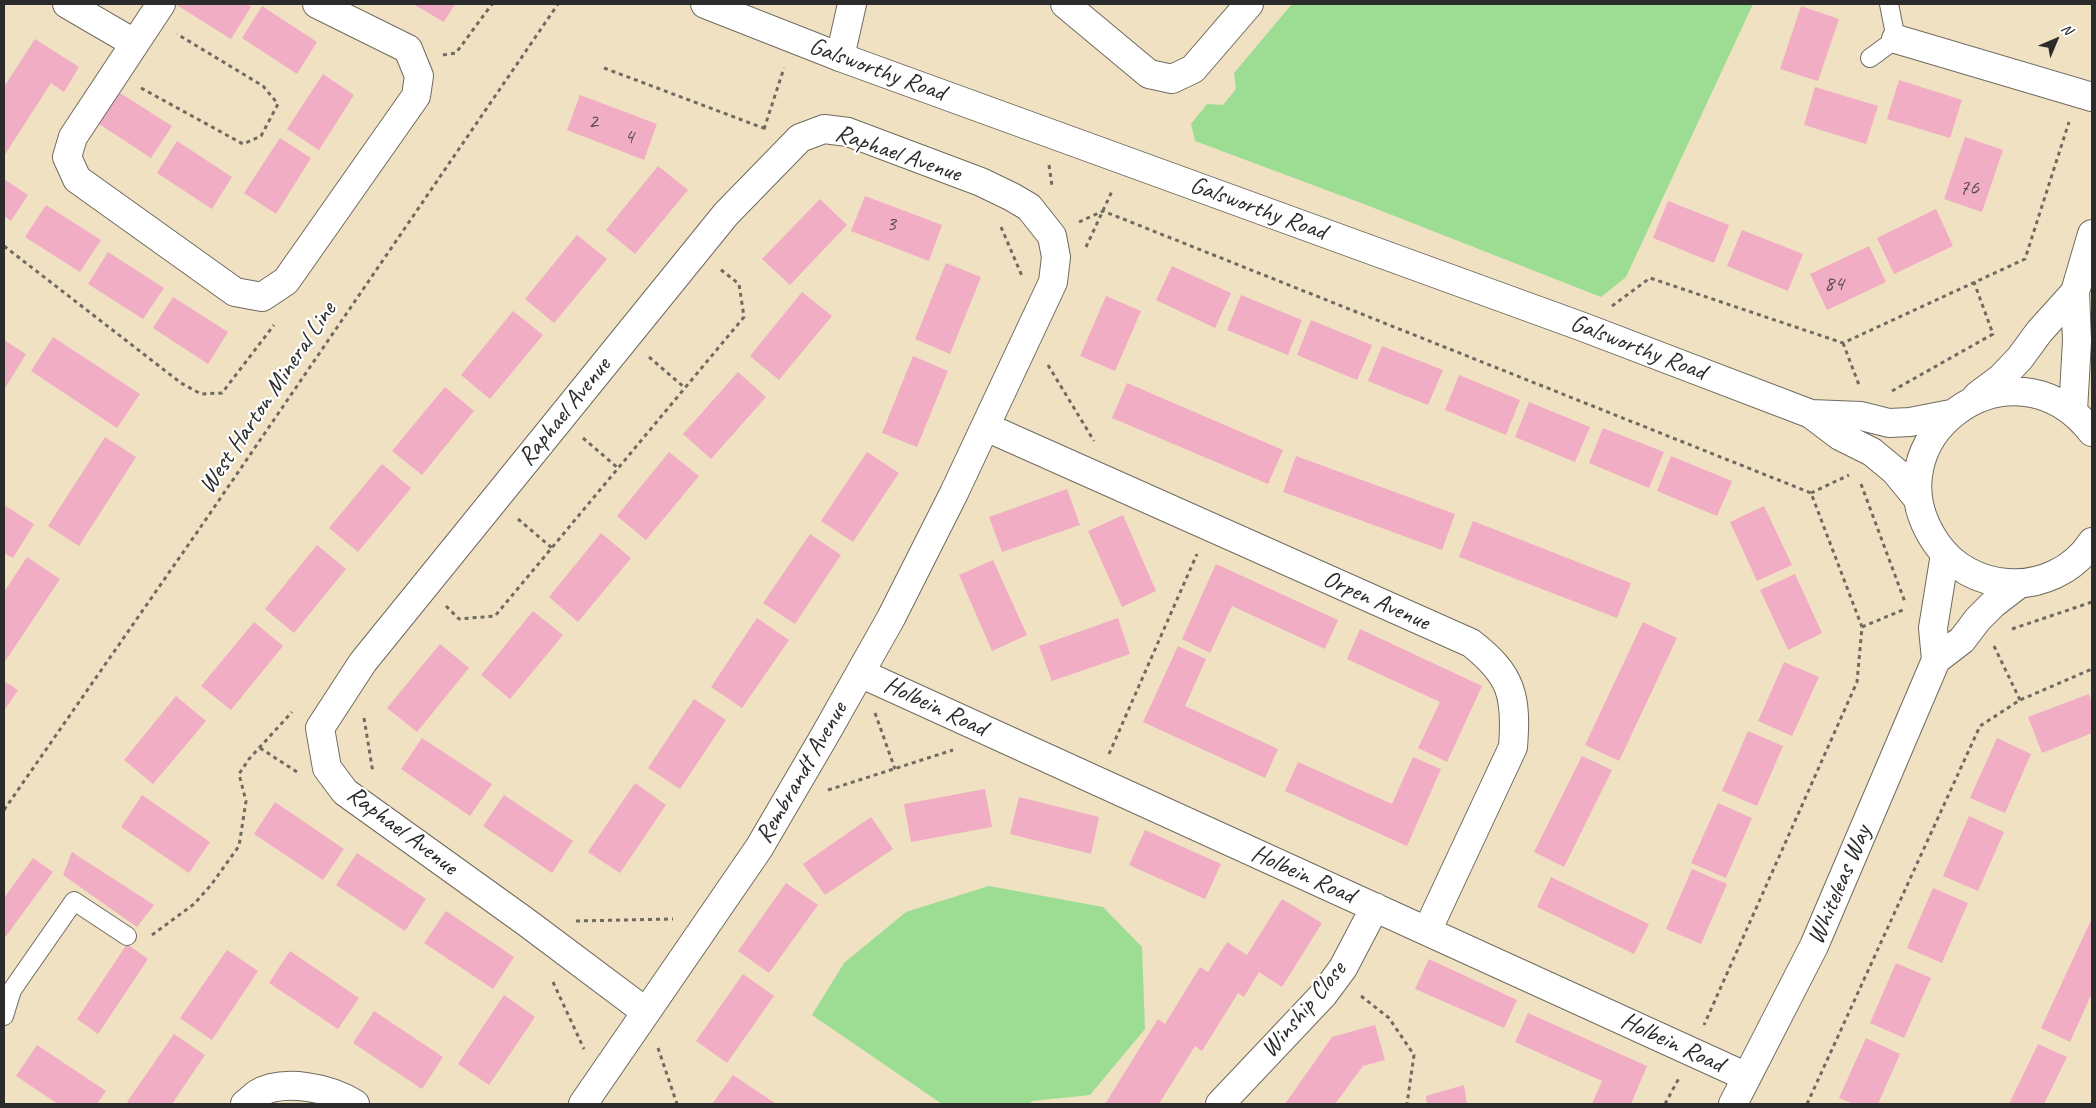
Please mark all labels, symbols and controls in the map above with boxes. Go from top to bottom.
north arrow [2031,15,2081,65]
text: N [2058,20,2076,38]
street label: Galsworthy Road [805,32,949,108]
house number: 2 [588,109,598,135]
street label: Raphael Avenue [831,119,965,189]
house number: 4 [624,124,634,150]
street label: Galsworthy Road [1186,171,1330,247]
house number: 76 [1959,175,1979,201]
house number: 3 [886,211,896,237]
house number: 84 [1824,271,1844,297]
street label: West Harton Mineral Line [193,297,343,499]
street label: Galsworthy Road [1566,308,1710,388]
street label: Raphael Avenue [512,352,618,472]
street label: Orpen Avenue [1318,564,1434,638]
street label: Holbein Road [879,670,991,744]
street label: Rembrandt Avenue [749,697,855,849]
street label: Raphael Avenue [341,780,463,882]
street label: Whiteleas Way [1802,821,1878,949]
street label: Holbein Road [1247,839,1359,911]
street label: Winship Close [1255,956,1353,1064]
street label: Holbein Road [1616,1006,1728,1080]

